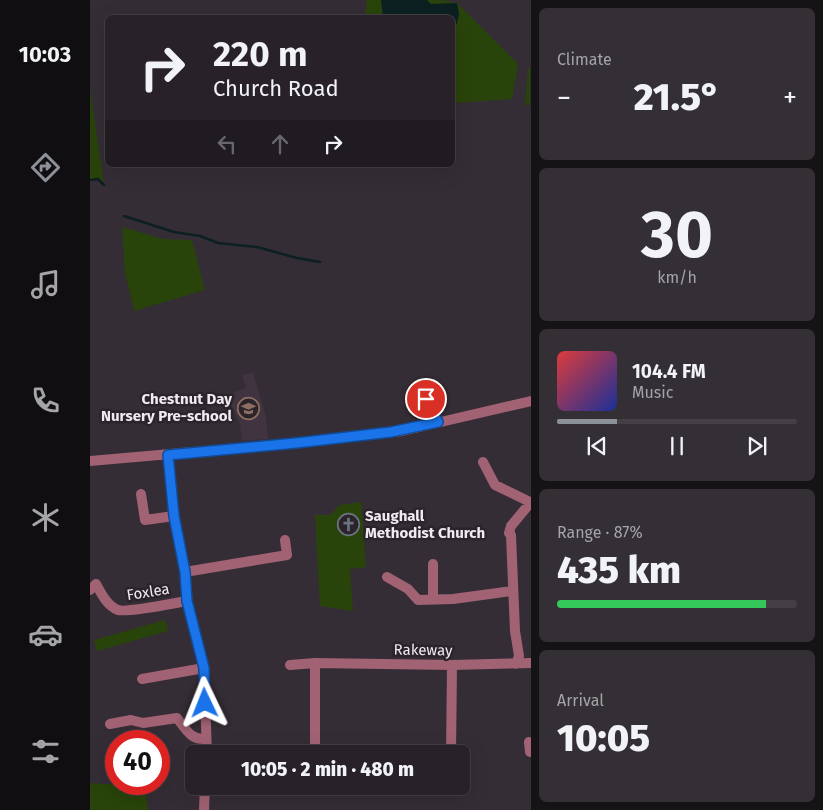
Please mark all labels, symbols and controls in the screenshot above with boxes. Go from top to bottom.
text: 220 m [213,33,308,75]
icon: right [130,35,195,100]
text: 10:03 [19,41,71,68]
text: Climate [557,50,612,69]
text: 21.5° [634,74,720,120]
text: Church Road [213,75,339,102]
text: − [557,81,571,114]
text: + [783,81,797,114]
icon: left [213,130,241,158]
icon: ahead [266,130,294,158]
icon: right [319,130,347,158]
icon: directions [28,150,63,185]
text: 30 [641,196,713,274]
icon: music [28,267,63,302]
text: km/h [657,268,697,287]
text: 104.4 FM [632,360,706,383]
pin [405,378,447,420]
icon: phone [28,383,63,418]
text: Music [632,383,673,402]
icon: arrive [412,385,440,413]
place label: Chestnut Day Nursery Pre-school [101,390,233,425]
school or university icon: Chestnut Day Nursery Pre-school [236,396,260,420]
icon: previous [583,432,611,460]
icon: pause [663,432,691,460]
icon: next [743,432,771,460]
icon: climate [28,500,63,535]
place label: Saughall Methodist Church [365,507,485,542]
church icon: Saughall Methodist Church [337,513,361,537]
text: Range · 87% [557,523,643,542]
text: 435 km [557,547,681,593]
street label: Foxlea [125,580,171,604]
icon: car [28,617,63,652]
street label: Rakeway [393,640,453,660]
position arrow [178,676,230,728]
text: Arrival [557,691,604,710]
text: 10:05 [557,715,650,761]
speed limit sign: 40 [105,730,170,795]
icon: filters [28,734,63,769]
text: 10:05 · 2 min · 480 m [241,758,414,781]

